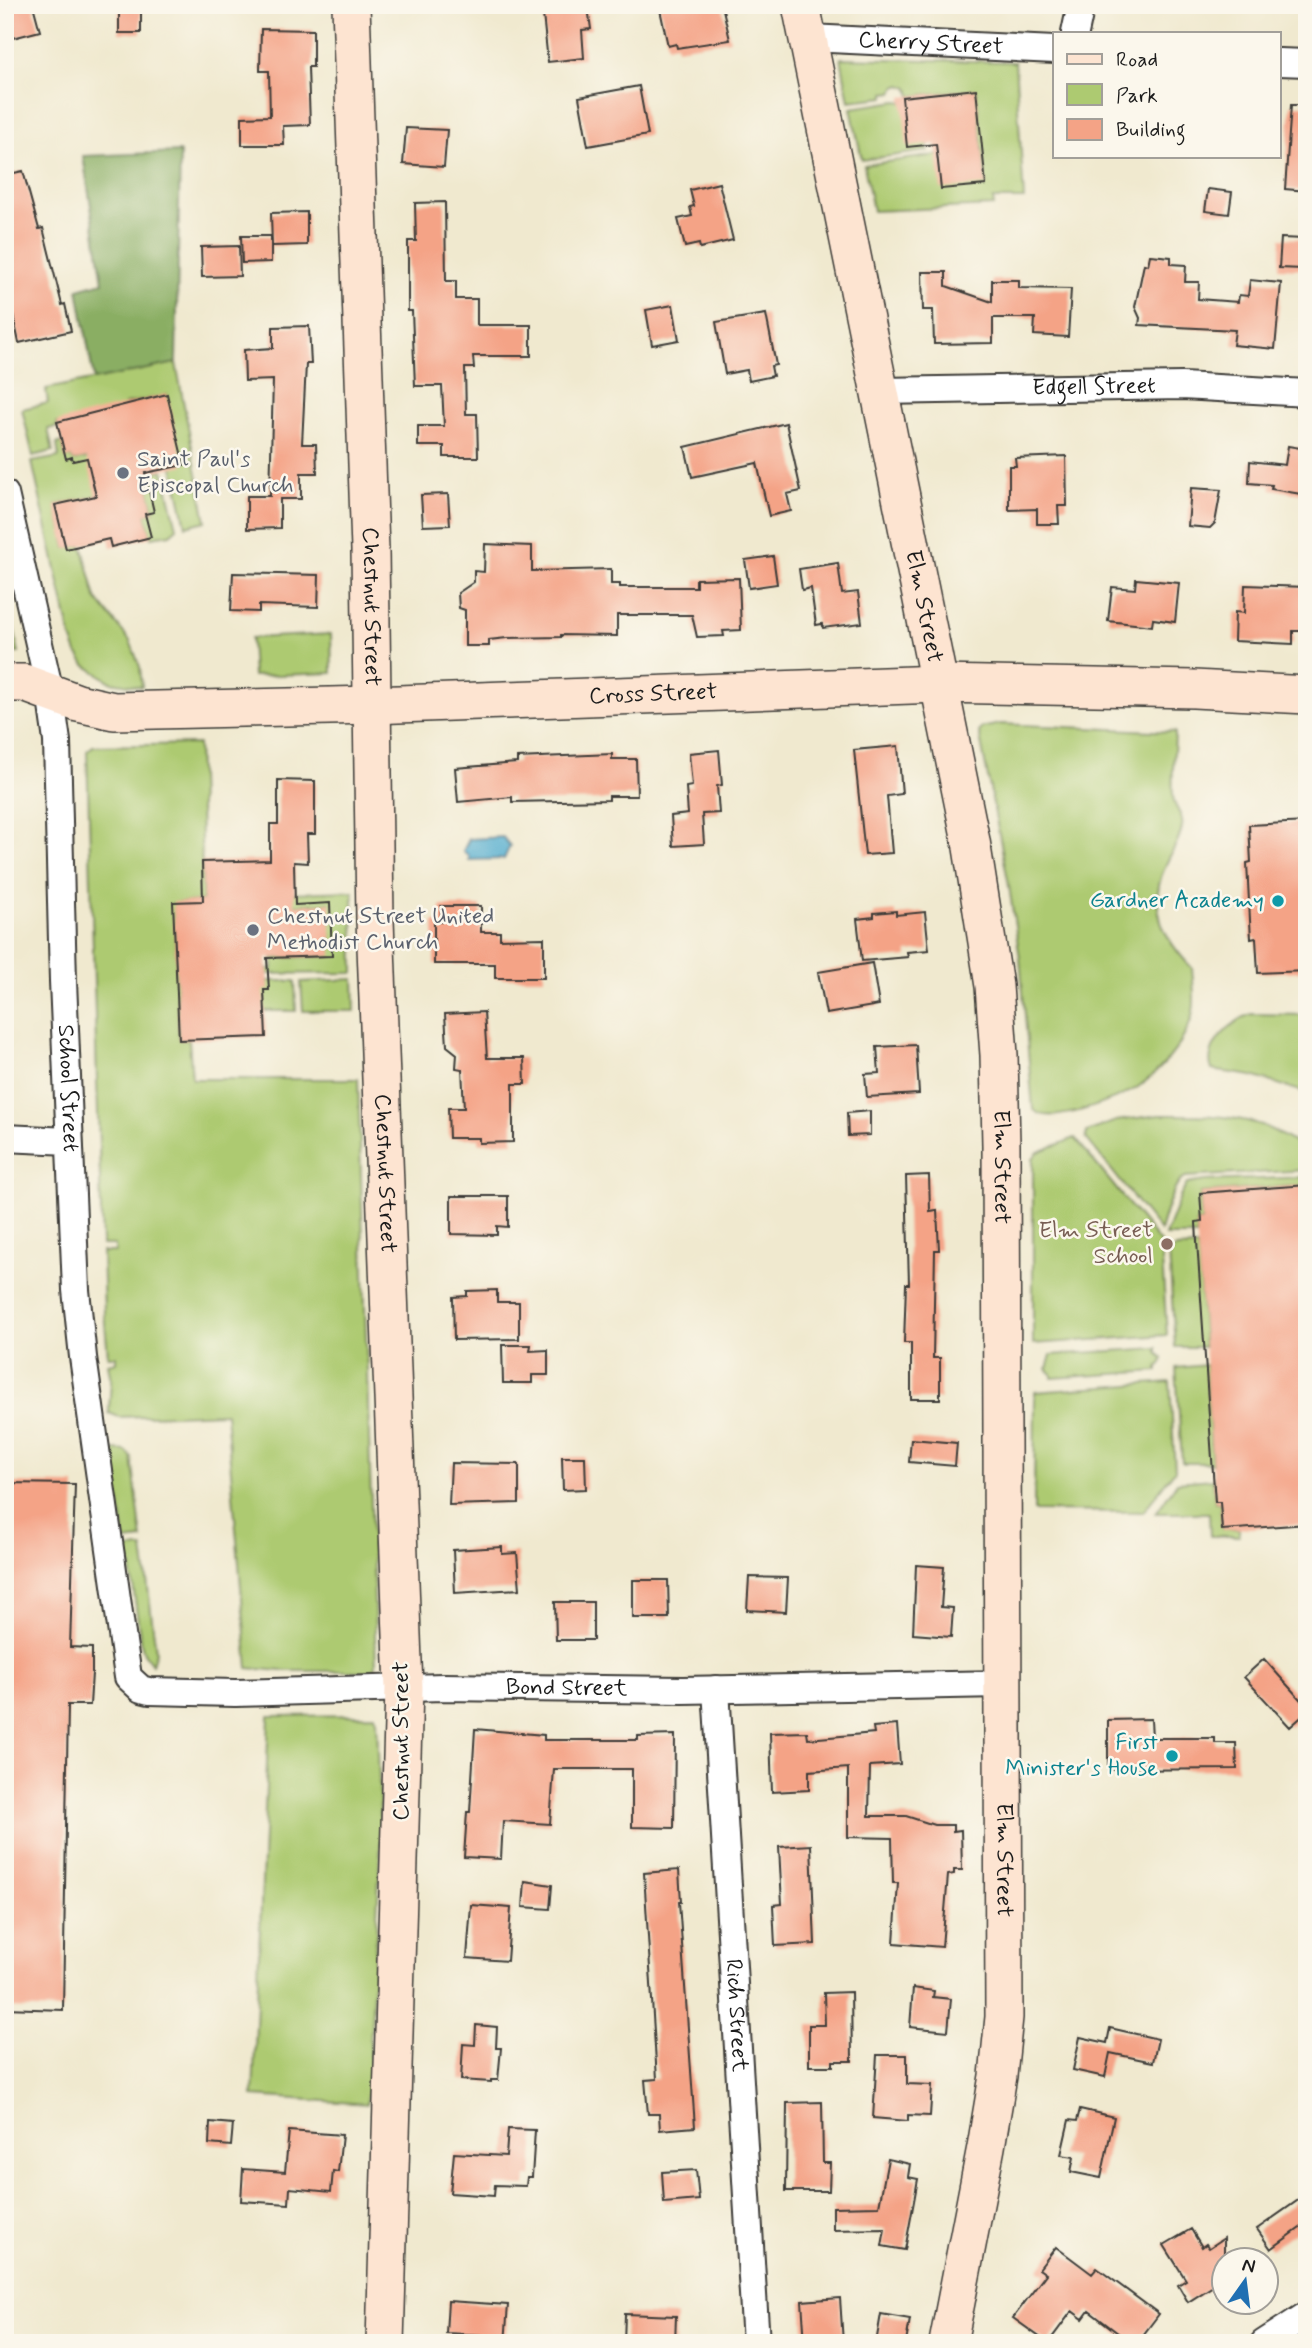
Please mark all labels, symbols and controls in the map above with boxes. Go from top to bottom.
street label: Cherry Street [858,25,1004,62]
legend [1053,32,1280,158]
text: Road [1116,46,1158,74]
text: Park [1116,82,1158,110]
text: Building [1116,116,1186,146]
street label: Edgell Street [1032,371,1156,405]
place label: Saint Paul's Episcopal Church [137,445,294,501]
marker: Saint Paul's Episcopal Church [115,465,131,481]
street label: Chestnut Street [354,526,387,687]
street label: Elm Street [897,548,949,666]
street label: Cross Street [589,677,718,712]
place label: Gardner Academy [1090,886,1264,916]
marker: Gardner Academy [1270,893,1286,909]
place label: Chestnut Street United Methodist Church [267,902,494,958]
marker: Chestnut Street United Methodist Church [245,922,261,938]
street label: School Street [50,1024,85,1153]
street label: Chestnut Street [367,1093,403,1254]
street label: Elm Street [985,1109,1016,1224]
place label: Elm Street School [1039,1216,1153,1272]
marker: Elm Street School [1159,1236,1175,1252]
street label: Chestnut Street [387,1661,417,1821]
street label: Bond Street [506,1673,628,1704]
place label: First Minister's House [1005,1728,1158,1784]
marker: First Minister's House [1164,1748,1180,1764]
street label: Elm Street [988,1803,1019,1917]
street label: Rich Street [718,1958,754,2073]
north arrow [1210,2246,1280,2316]
text: N [1240,2252,1258,2280]

